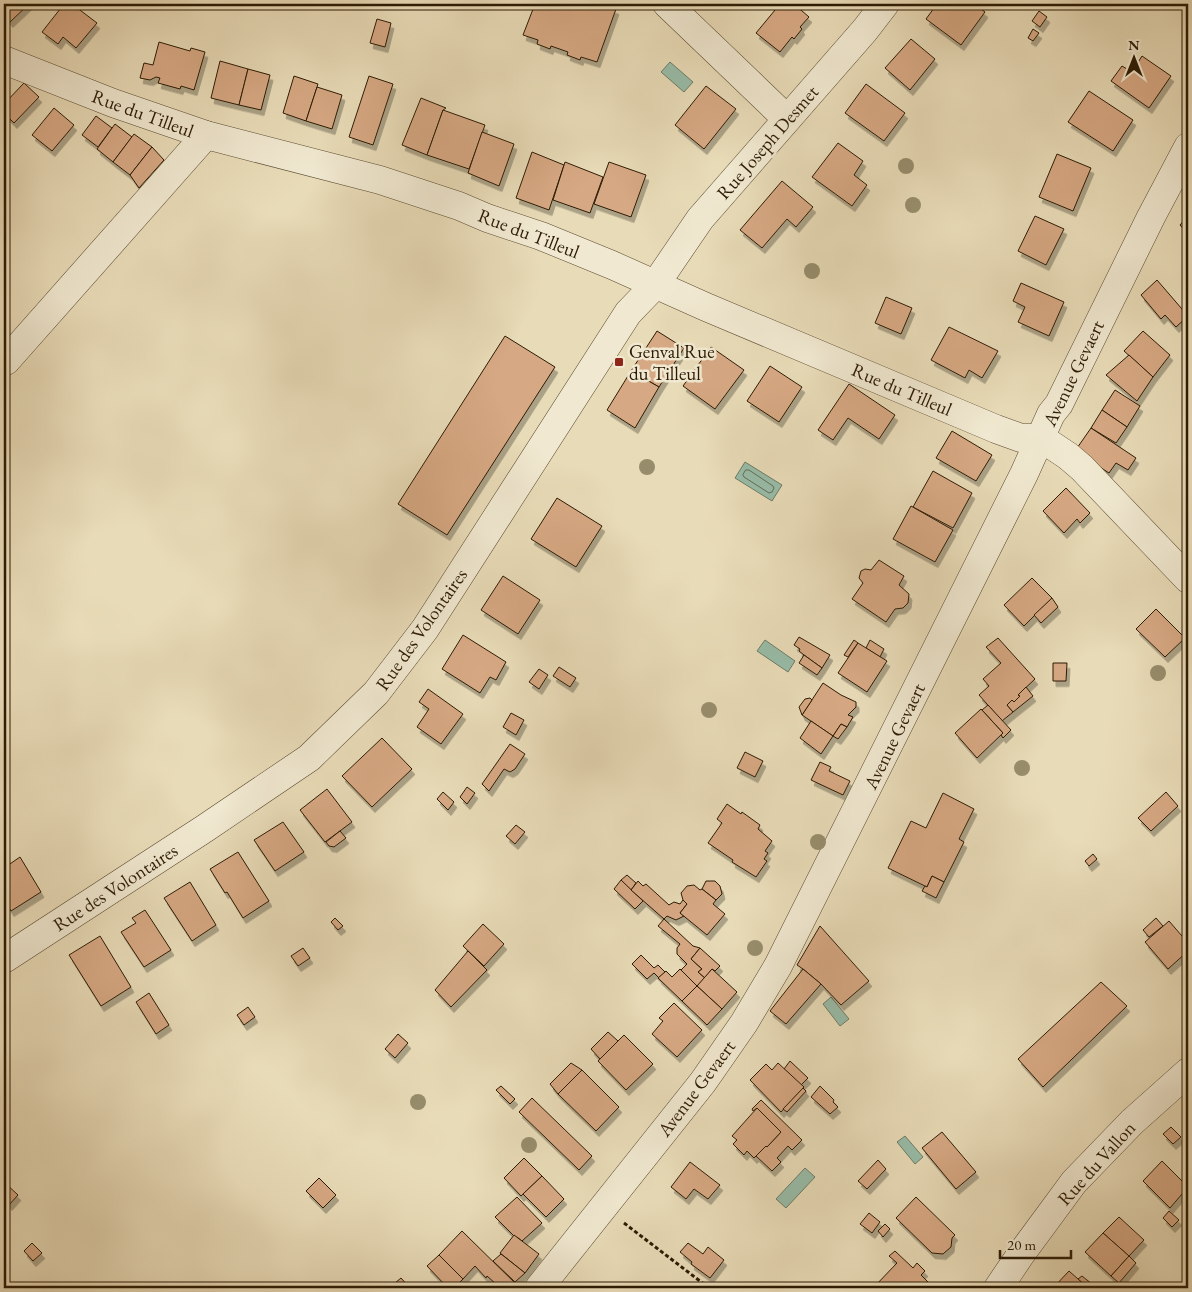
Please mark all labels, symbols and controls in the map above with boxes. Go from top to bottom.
north arrow [1110,32,1160,82]
text: N [1128,36,1140,54]
street label: Rue Joseph Desmet [711,80,824,205]
street label: Rue du Tilleul [88,83,198,144]
street label: Rue du Tilleul [475,203,584,264]
street label: Avenue Gevaert [1037,316,1110,431]
place label: Genval Rue du Tilleul [629,339,715,386]
marker: Genval Rue du Tilleul [613,356,625,368]
street label: Rue du Tilleul [848,357,956,422]
street label: Rue des Volontaires [370,563,473,695]
street label: Avenue Gevaert [858,679,931,794]
street label: Rue des Volontaires [48,838,182,937]
street label: Avenue Gevaert [651,1035,741,1143]
street label: Rue du Vallon [1052,1116,1141,1211]
scale bar [1000,1227,1071,1259]
text: 20 m [1007,1235,1036,1254]

